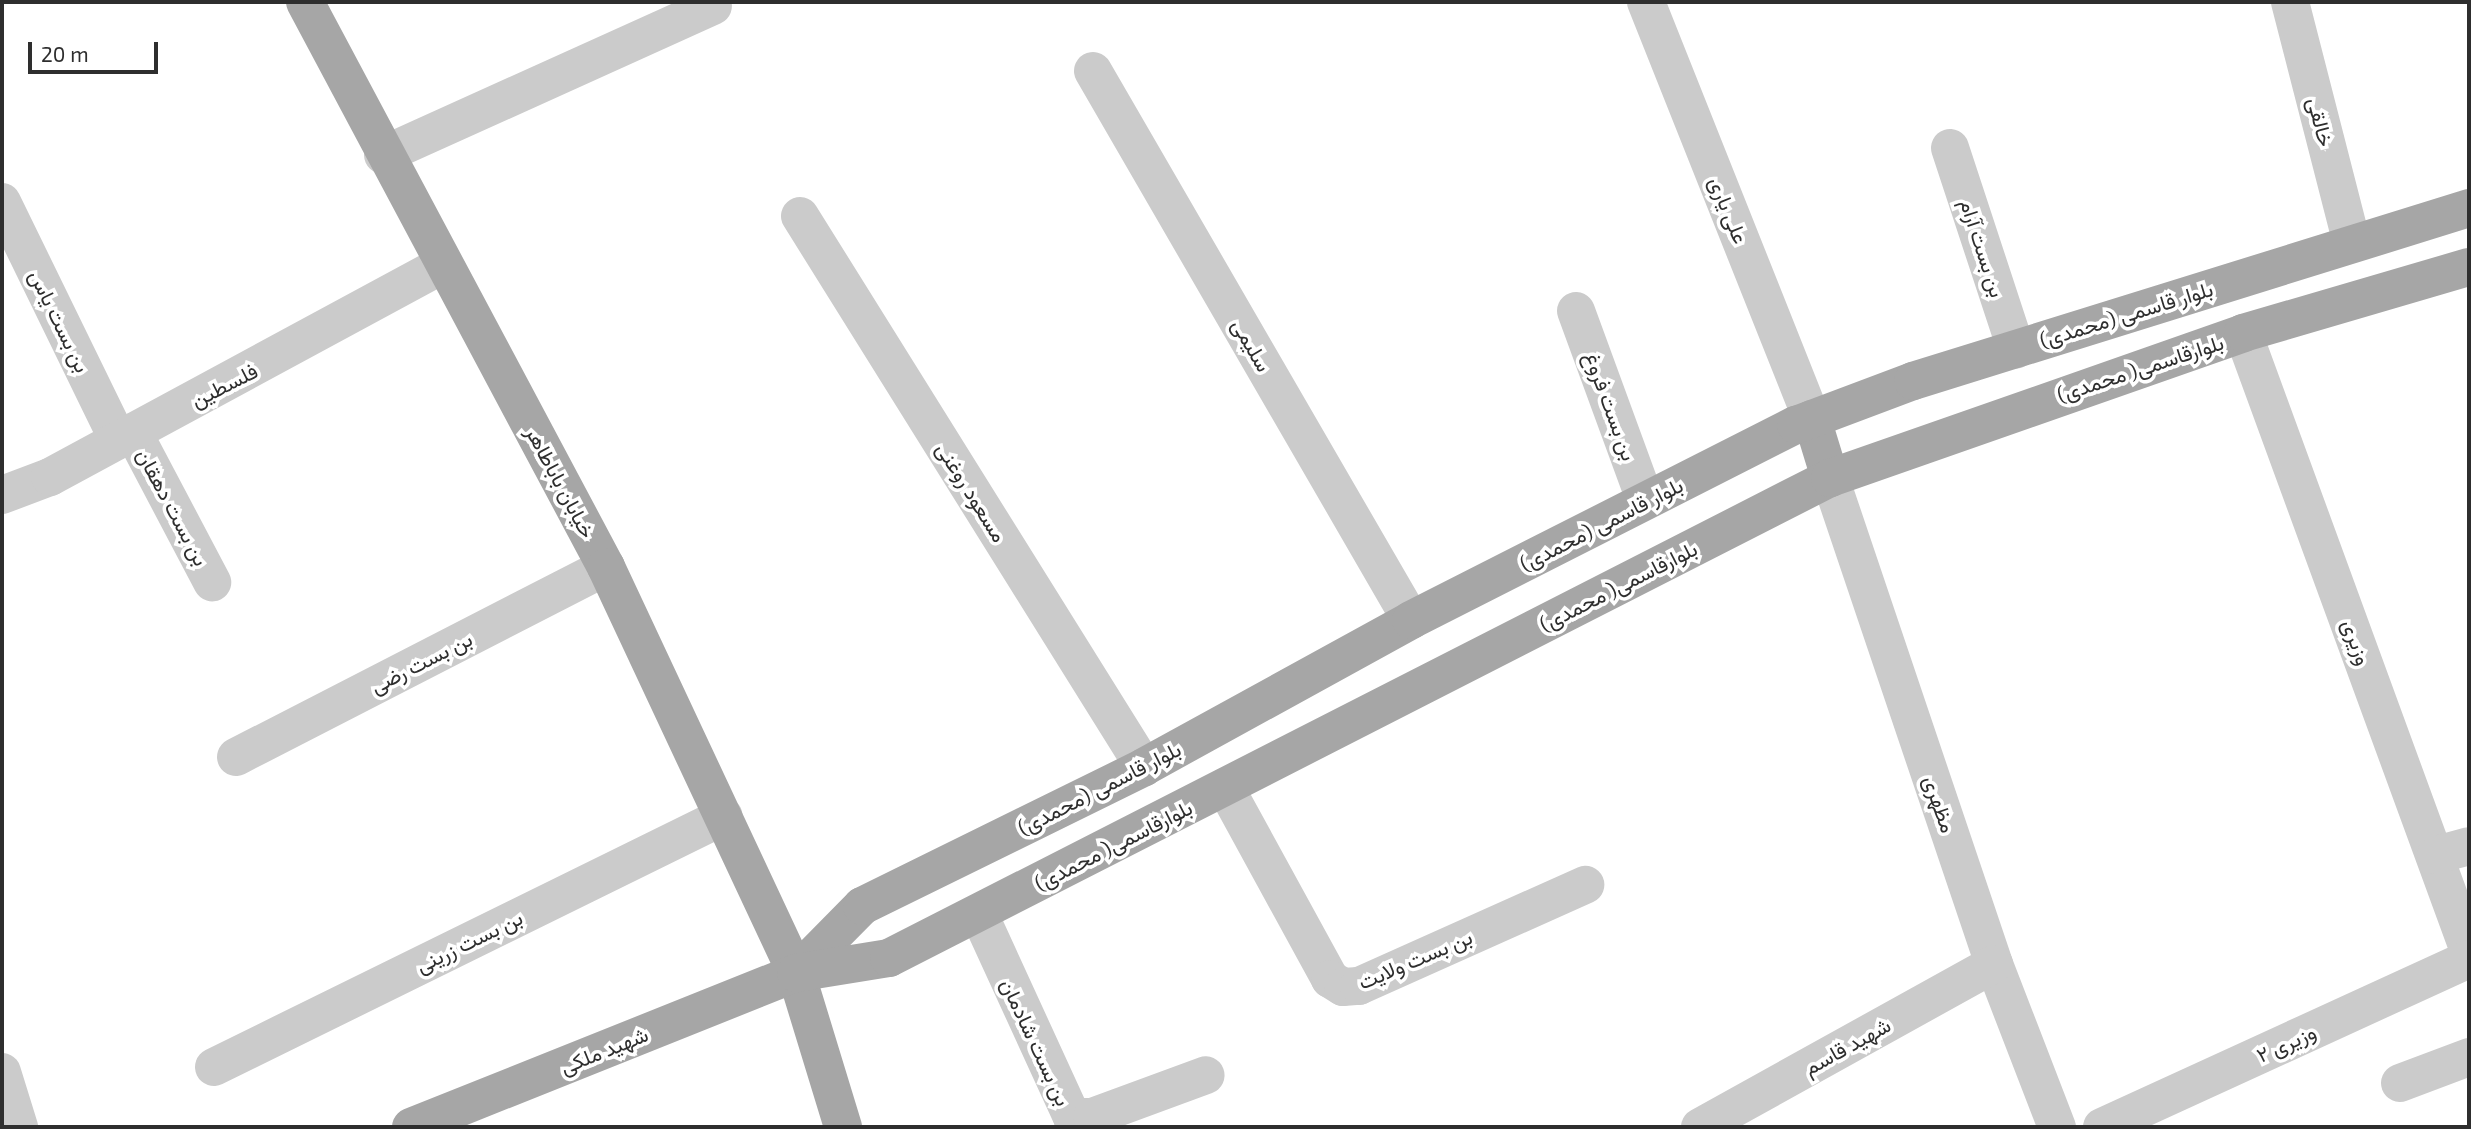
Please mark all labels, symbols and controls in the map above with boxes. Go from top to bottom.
scale bar [32,28,161,72]
text: 20 m [41,41,89,66]
street label: خالقی [2303,95,2339,149]
street label: علی یاری [1704,173,1754,247]
street label: بن بست آرام [1955,196,2011,300]
street label: بن بست یاس [24,266,96,376]
street label: بلوار قاسمی (محمدی) [2036,276,2216,352]
street label: سلیمی [1227,314,1277,376]
street label: بلوارقاسمی( محمدی) [2053,329,2227,407]
street label: بن بست فروغ [1580,348,1642,464]
street label: فلسطین [186,358,262,412]
street label: خیابان باباطاهر [521,422,601,542]
street label: مسعود روغنی [931,437,1013,547]
street label: بن بست دهقان [132,444,214,570]
street label: بلوار قاسمی (محمدی) [1515,472,1687,576]
street label: بلوارقاسمی( محمدی) [1535,535,1701,637]
street label: وزیری [2337,616,2377,668]
street label: بن بست رضی [366,626,476,698]
street label: بلوار قاسمی (محمدی) [1013,736,1185,840]
street label: مظهری [1919,772,1961,836]
street label: بلوارقاسمی( محمدی) [1030,794,1196,896]
street label: بن بست زرینی [412,904,526,978]
street label: بن بست ولایت [1354,924,1476,994]
street label: بن بست شادمان [996,975,1076,1109]
street label: شهید قاسم [1799,1012,1895,1080]
street label: وزیری ۲ [2252,1018,2320,1068]
street label: شهید ملکی [556,1021,652,1079]

